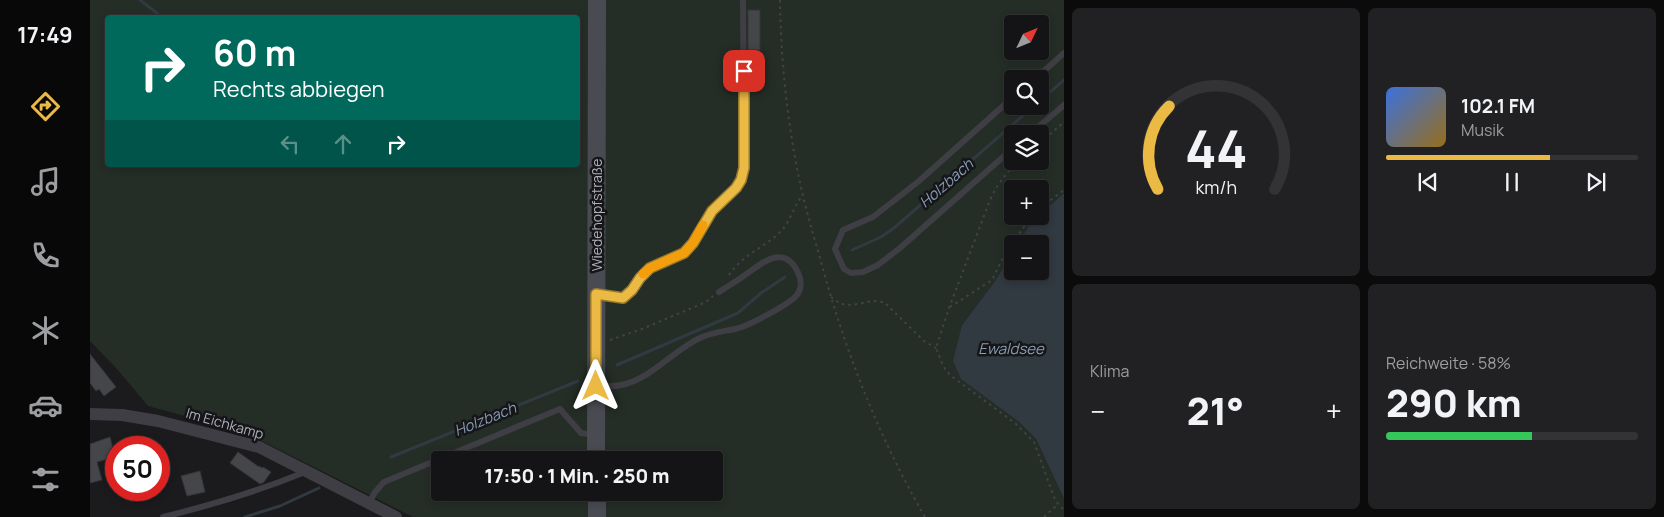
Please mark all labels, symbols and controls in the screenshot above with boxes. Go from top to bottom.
north arrow [1004,15,1049,60]
map controls [1004,15,1049,280]
text: 17:49 [17,20,73,50]
text: 60 m [213,29,296,77]
icon: right [130,35,195,100]
pin [723,50,765,92]
icon: arrive [730,57,758,85]
button: search [1004,70,1049,115]
text: Rechts abbiegen [213,74,385,104]
icon: directions [28,89,63,124]
text: 102.1 FM [1461,93,1535,119]
text: 44 [1185,113,1247,184]
text: Musik [1461,119,1504,141]
button: layers [1004,125,1049,170]
icon: left [276,130,304,158]
icon: ahead [329,130,357,158]
icon: right [382,130,410,158]
water label: Holzbach [915,153,978,212]
street label: Wiedehopfstraße [587,159,606,271]
icon: music [28,164,63,199]
icon: previous [1414,168,1442,196]
icon: pause [1498,168,1526,196]
icon: next [1582,168,1610,196]
text: km/h [1195,175,1237,199]
button: + [1004,180,1049,225]
button: − [1004,235,1049,280]
icon: phone [28,238,63,273]
icon: climate [28,313,63,348]
water label: Ewaldsee [978,338,1045,359]
text: Reichweite · 58% [1386,352,1511,374]
position arrow [569,359,621,411]
text: Klima [1090,360,1129,382]
text: 290 km [1386,376,1522,428]
text: 21° [1187,384,1244,436]
icon: car [28,388,63,423]
text: − [1090,392,1105,430]
text: + [1326,392,1342,430]
water label: Holzbach [451,397,520,441]
street label: Im Eichkamp [184,403,266,443]
speed limit sign: 50 [105,436,170,501]
icon: filters [28,462,63,497]
text: 17:50 · 1 Min. · 250 m [485,463,669,489]

